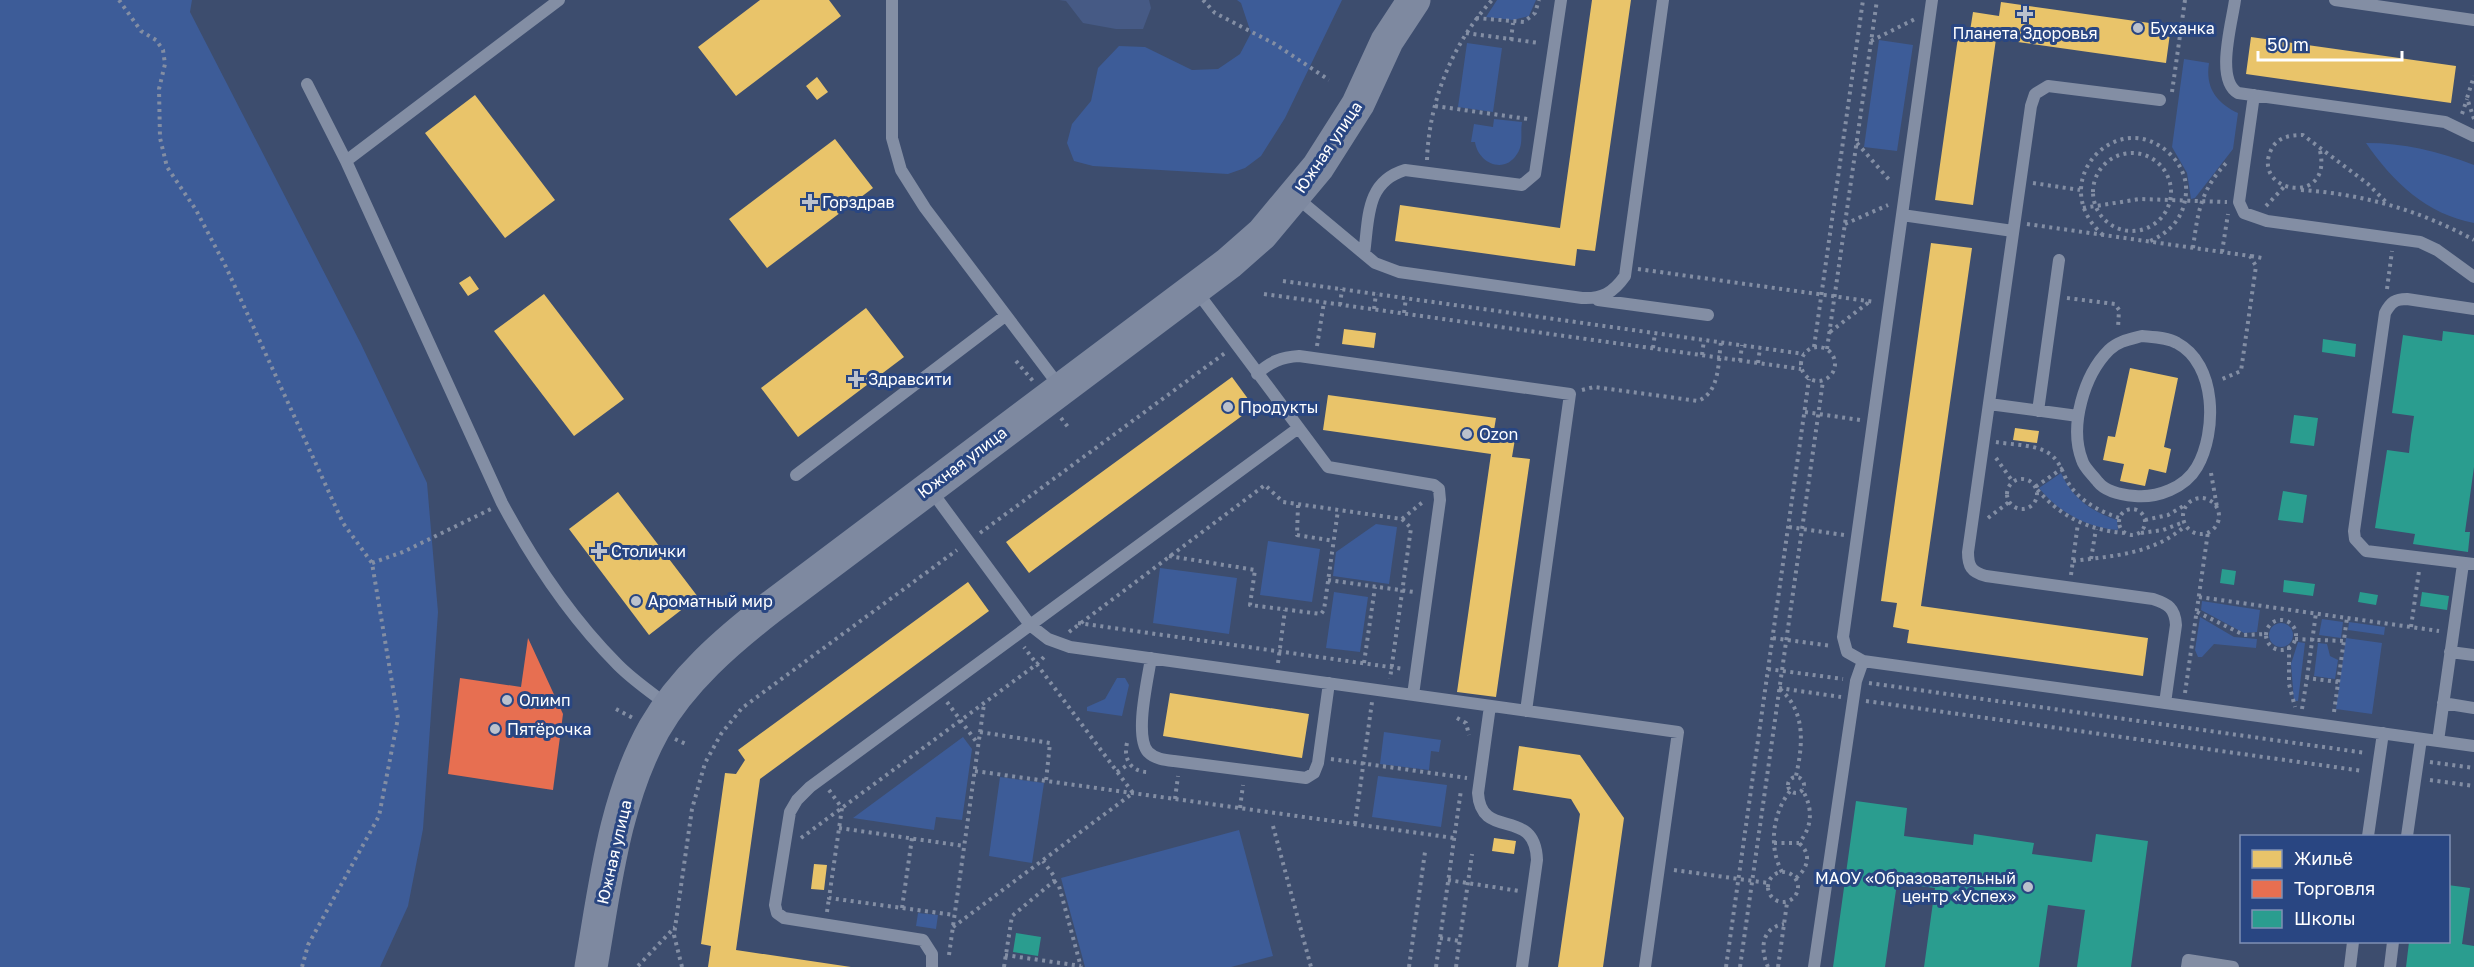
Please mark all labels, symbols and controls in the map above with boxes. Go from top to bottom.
marker: Планета Здоровья [2018,7,2032,21]
place label: Буханка [2150,18,2215,38]
marker: Буханка [2131,21,2145,35]
place label: Планета Здоровья [1952,23,2098,43]
scale bar [2258,24,2402,62]
text: 50 m [2267,33,2309,55]
street label: Южная улица [1290,97,1366,197]
place label: Горздрав [822,192,895,212]
marker: Горздрав [803,195,817,209]
place label: Здравсити [868,369,952,389]
marker: Здравсити [849,372,863,386]
place label: Продукты [1240,397,1318,417]
marker: Продукты [1221,400,1235,414]
street label: Южная улица [913,422,1011,502]
place label: Ozon [1479,424,1518,444]
marker: Ozon [1460,427,1474,441]
place label: Столички [611,541,686,561]
marker: Столички [592,544,606,558]
place label: Ароматный мир [648,591,773,611]
marker: Ароматный мир [629,594,643,608]
place label: Олимп [519,690,571,710]
marker: Олимп [500,693,514,707]
place label: Пятёрочка [507,719,591,739]
marker: Пятёрочка [488,722,502,736]
street label: Южная улица [592,798,636,906]
legend [2240,835,2450,943]
text: Жильё [2294,847,2353,869]
place label: МАОУ «Образовательный центр «Успех» [1815,868,2016,906]
text: Торговля [2294,877,2375,899]
marker: МАОУ «Образовательный центр «Успех» [2021,880,2035,894]
text: Школы [2294,907,2356,929]

